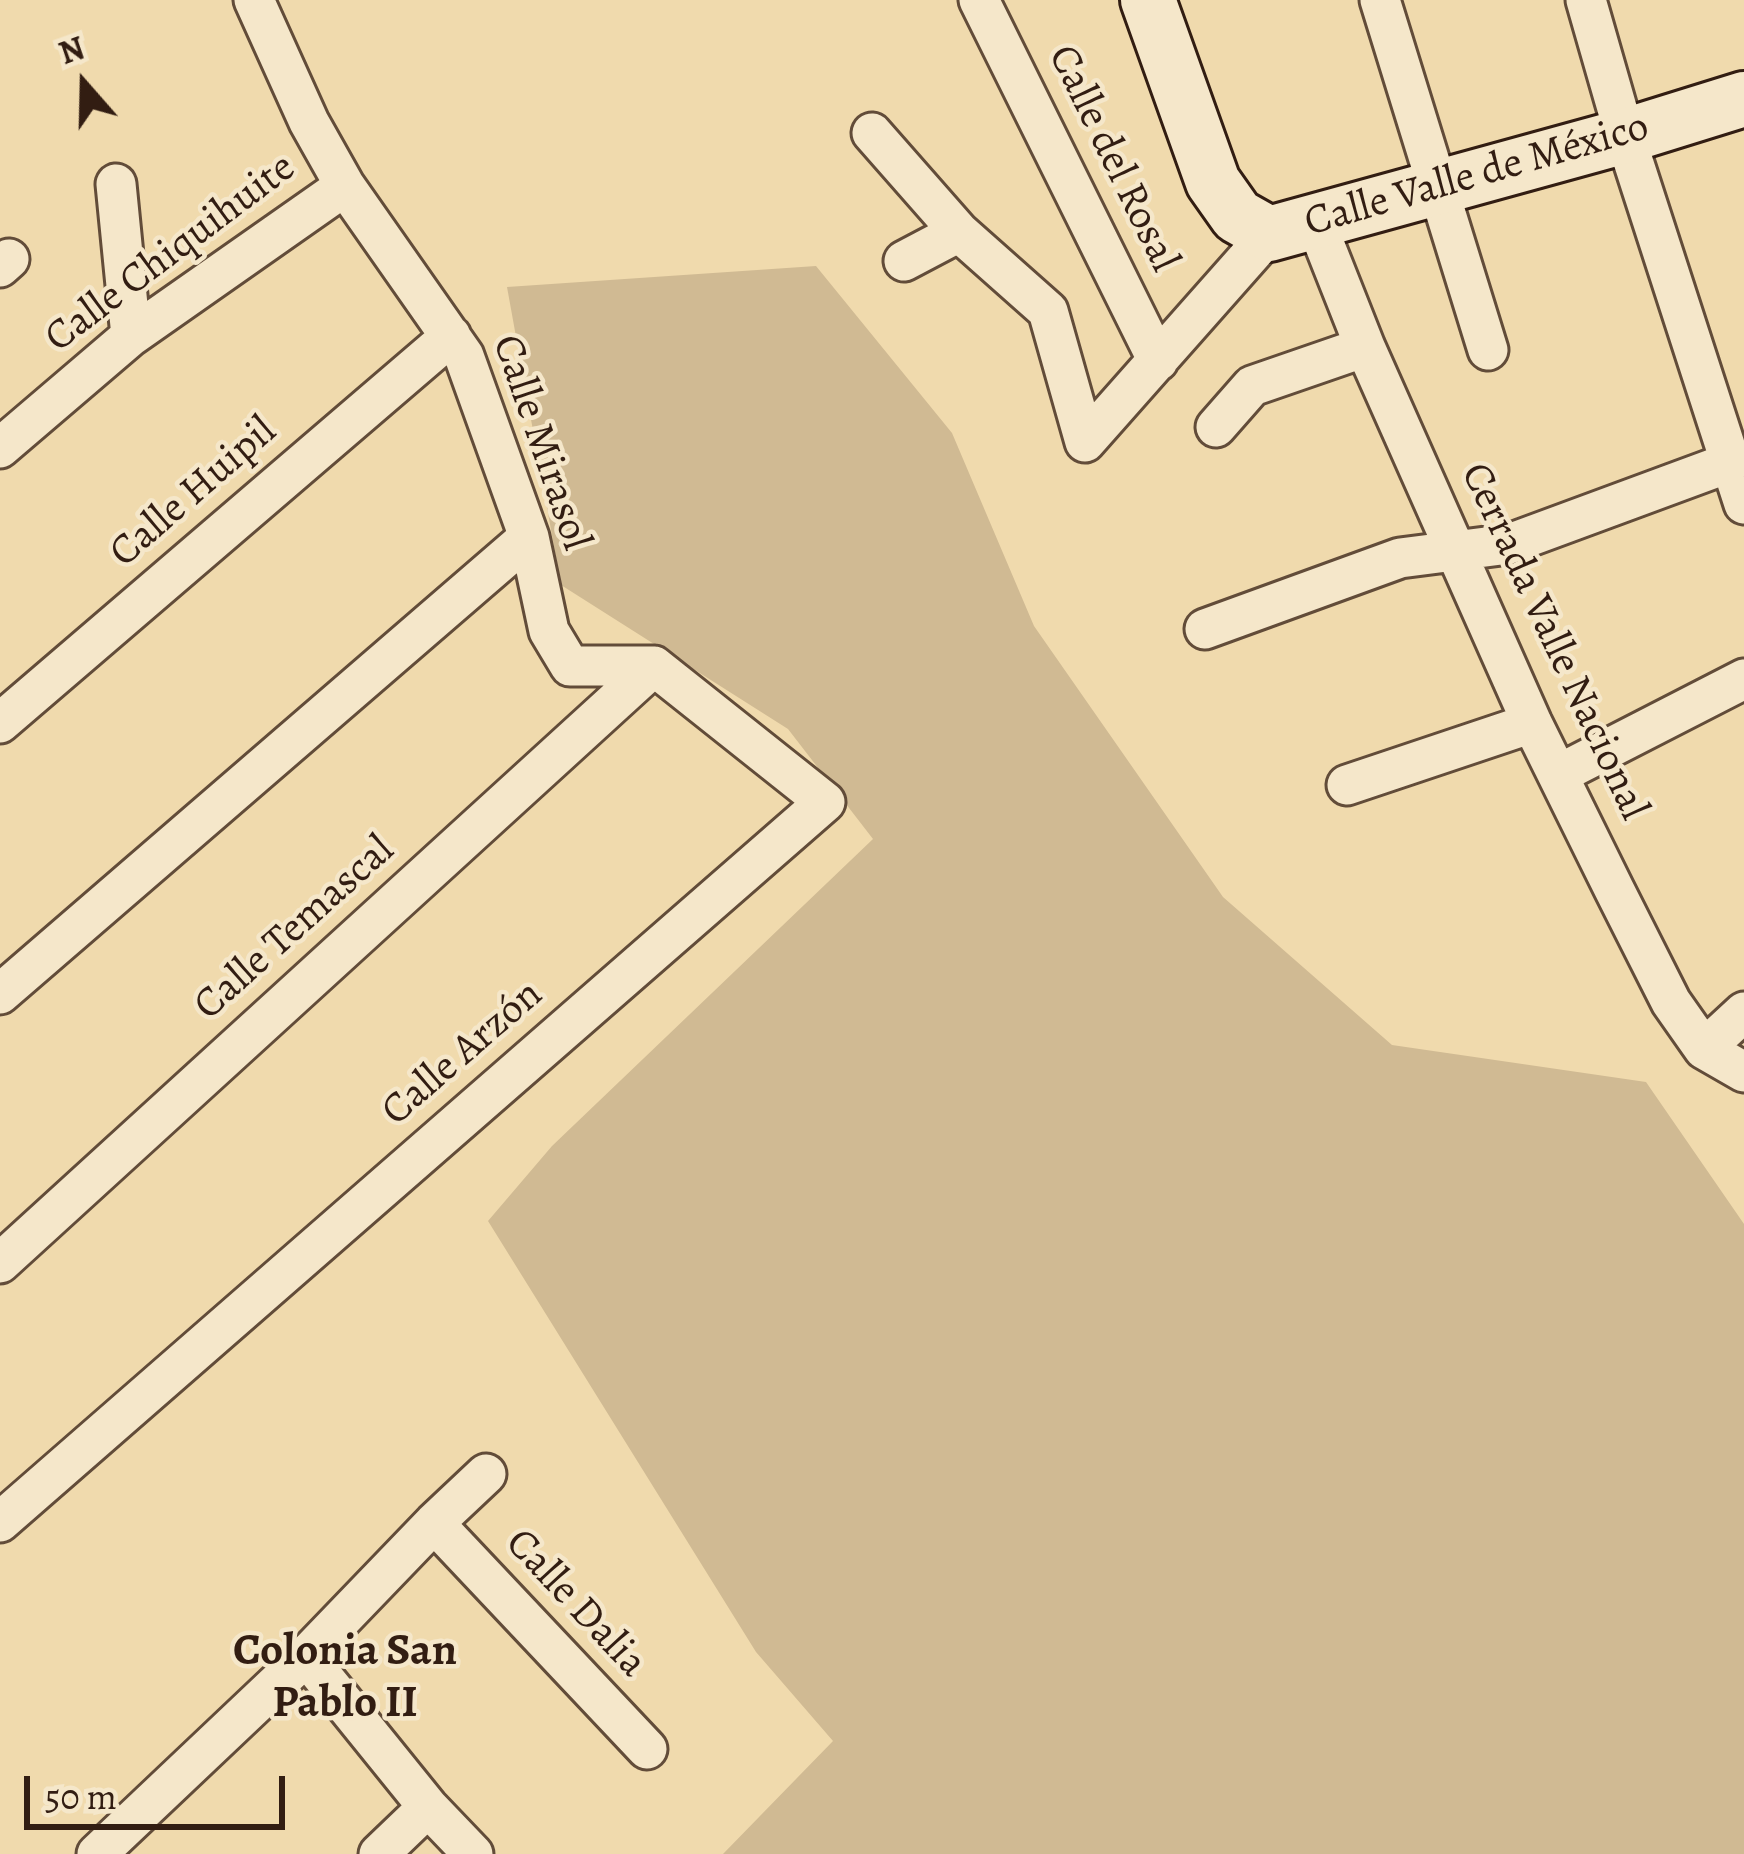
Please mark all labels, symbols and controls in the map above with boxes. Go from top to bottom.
north arrow [24,24,144,144]
text: N [53,24,91,75]
street label: Calle del Rosal [1036,38,1188,280]
street label: Calle Valle de México [1299,103,1655,249]
street label: Calle Chiquihuite [36,144,306,364]
street label: Calle Mirasol [480,329,600,557]
street label: Calle Huipil [100,407,288,579]
street label: Cerrada Valle Nacional [1448,456,1658,828]
street label: Calle Temascal [185,826,405,1032]
street label: Calle Arzón [372,971,554,1137]
street label: Calle Dalia [494,1519,656,1689]
district label: Colonia San Pablo II [233,1626,457,1732]
scale bar [30,1752,291,1826]
text: 50 m [45,1772,117,1821]

